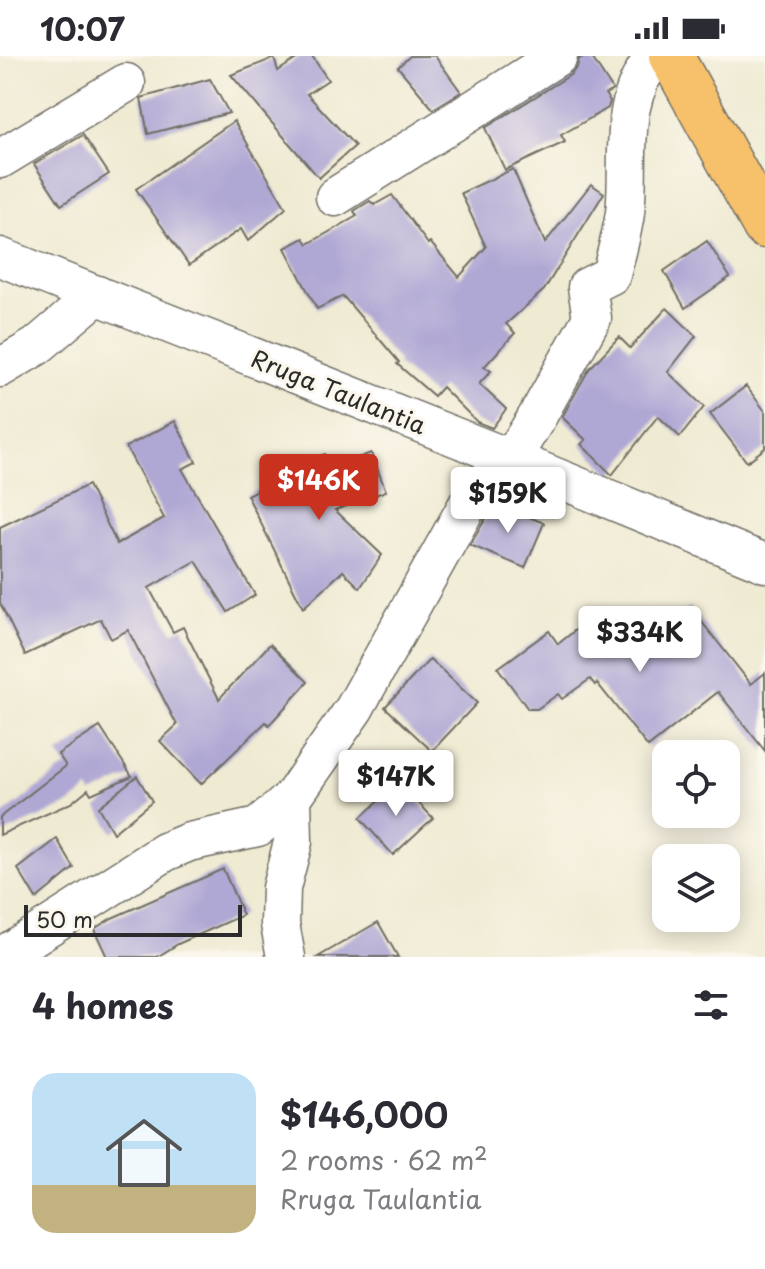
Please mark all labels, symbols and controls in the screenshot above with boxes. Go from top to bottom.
text: 10:07 [40,6,125,51]
street label: Rruga Taulantia [246,339,432,443]
pin: $146K [263,454,375,522]
text: $146K [277,460,361,499]
pin: $159K [452,467,564,535]
text: $159K [469,473,547,512]
pin: $334K [584,606,696,674]
text: $334K [596,612,684,651]
map controls [652,740,740,932]
button: locate [652,740,740,828]
pin: $147K [340,750,452,818]
text: $147K [357,756,436,795]
button: layers [652,844,740,932]
scale bar [24,901,242,937]
text: 50 m [36,902,93,935]
text: 4 homes [32,979,174,1031]
icon: filters [689,983,733,1027]
text: $146,000 [280,1088,448,1140]
icon: home [96,1105,192,1201]
text: 2 rooms · 62 m² [280,1140,488,1179]
text: Rruga Taulantia [280,1179,481,1218]

